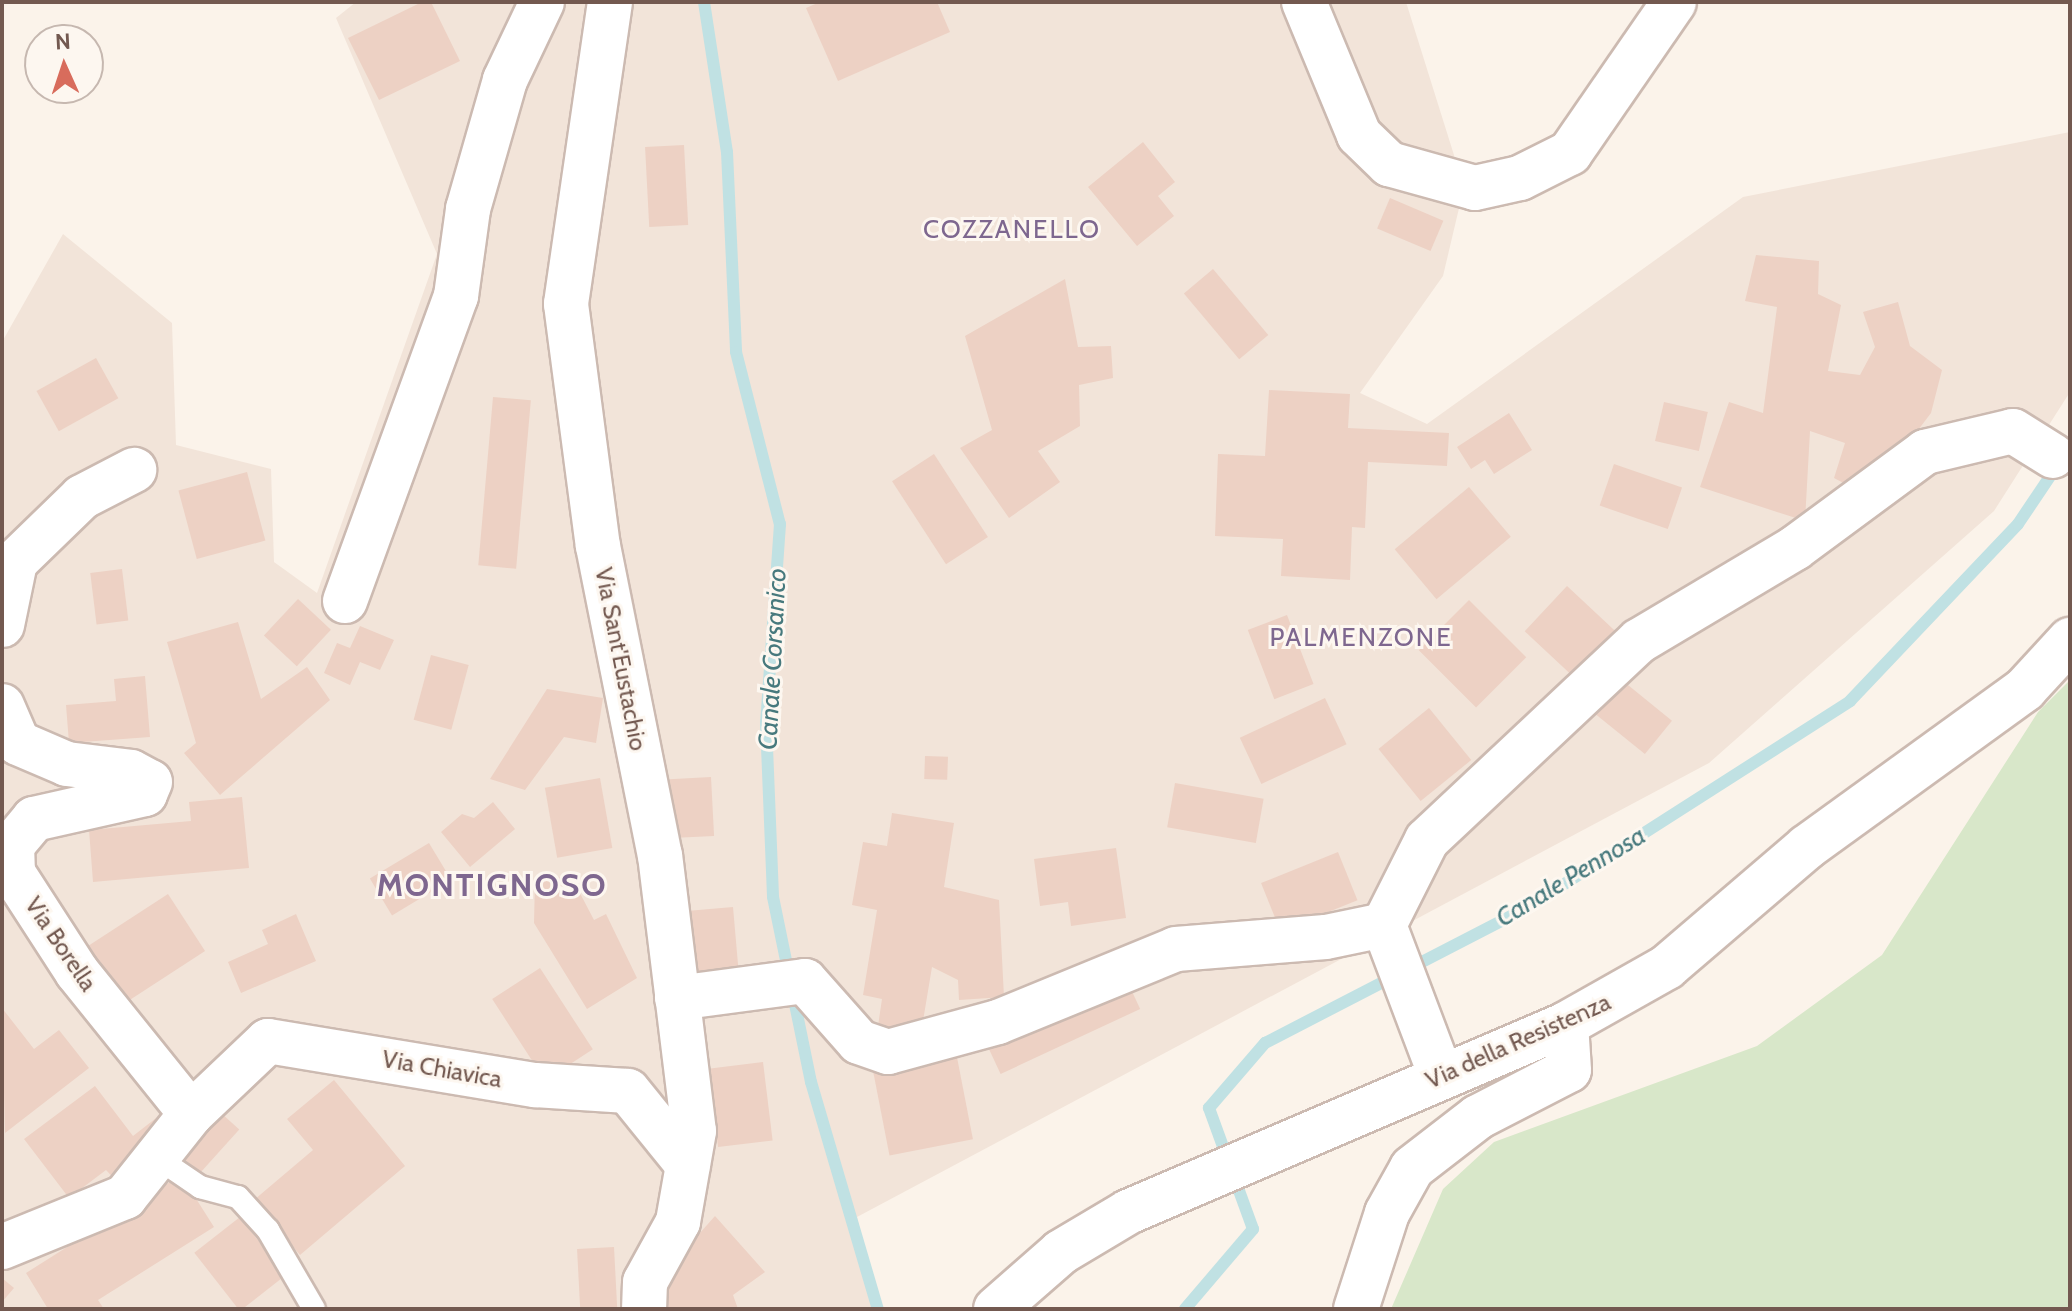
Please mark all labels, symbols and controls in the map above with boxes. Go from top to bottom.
north arrow [24,24,104,104]
text: N [54,28,71,55]
district label: COZZANELLO [923,214,1101,246]
street label: Via Sant'Eustachio [589,565,653,753]
water label: Canale Corsanico [753,567,793,751]
district label: PALMENZONE [1269,622,1453,654]
water label: Canale Pennosa [1490,820,1652,934]
district label: MONTIGNOSO [376,866,608,904]
street label: Via Borella [19,891,103,997]
street label: Via della Resistenza [1421,987,1615,1095]
street label: Via Chiavica [380,1044,504,1094]

